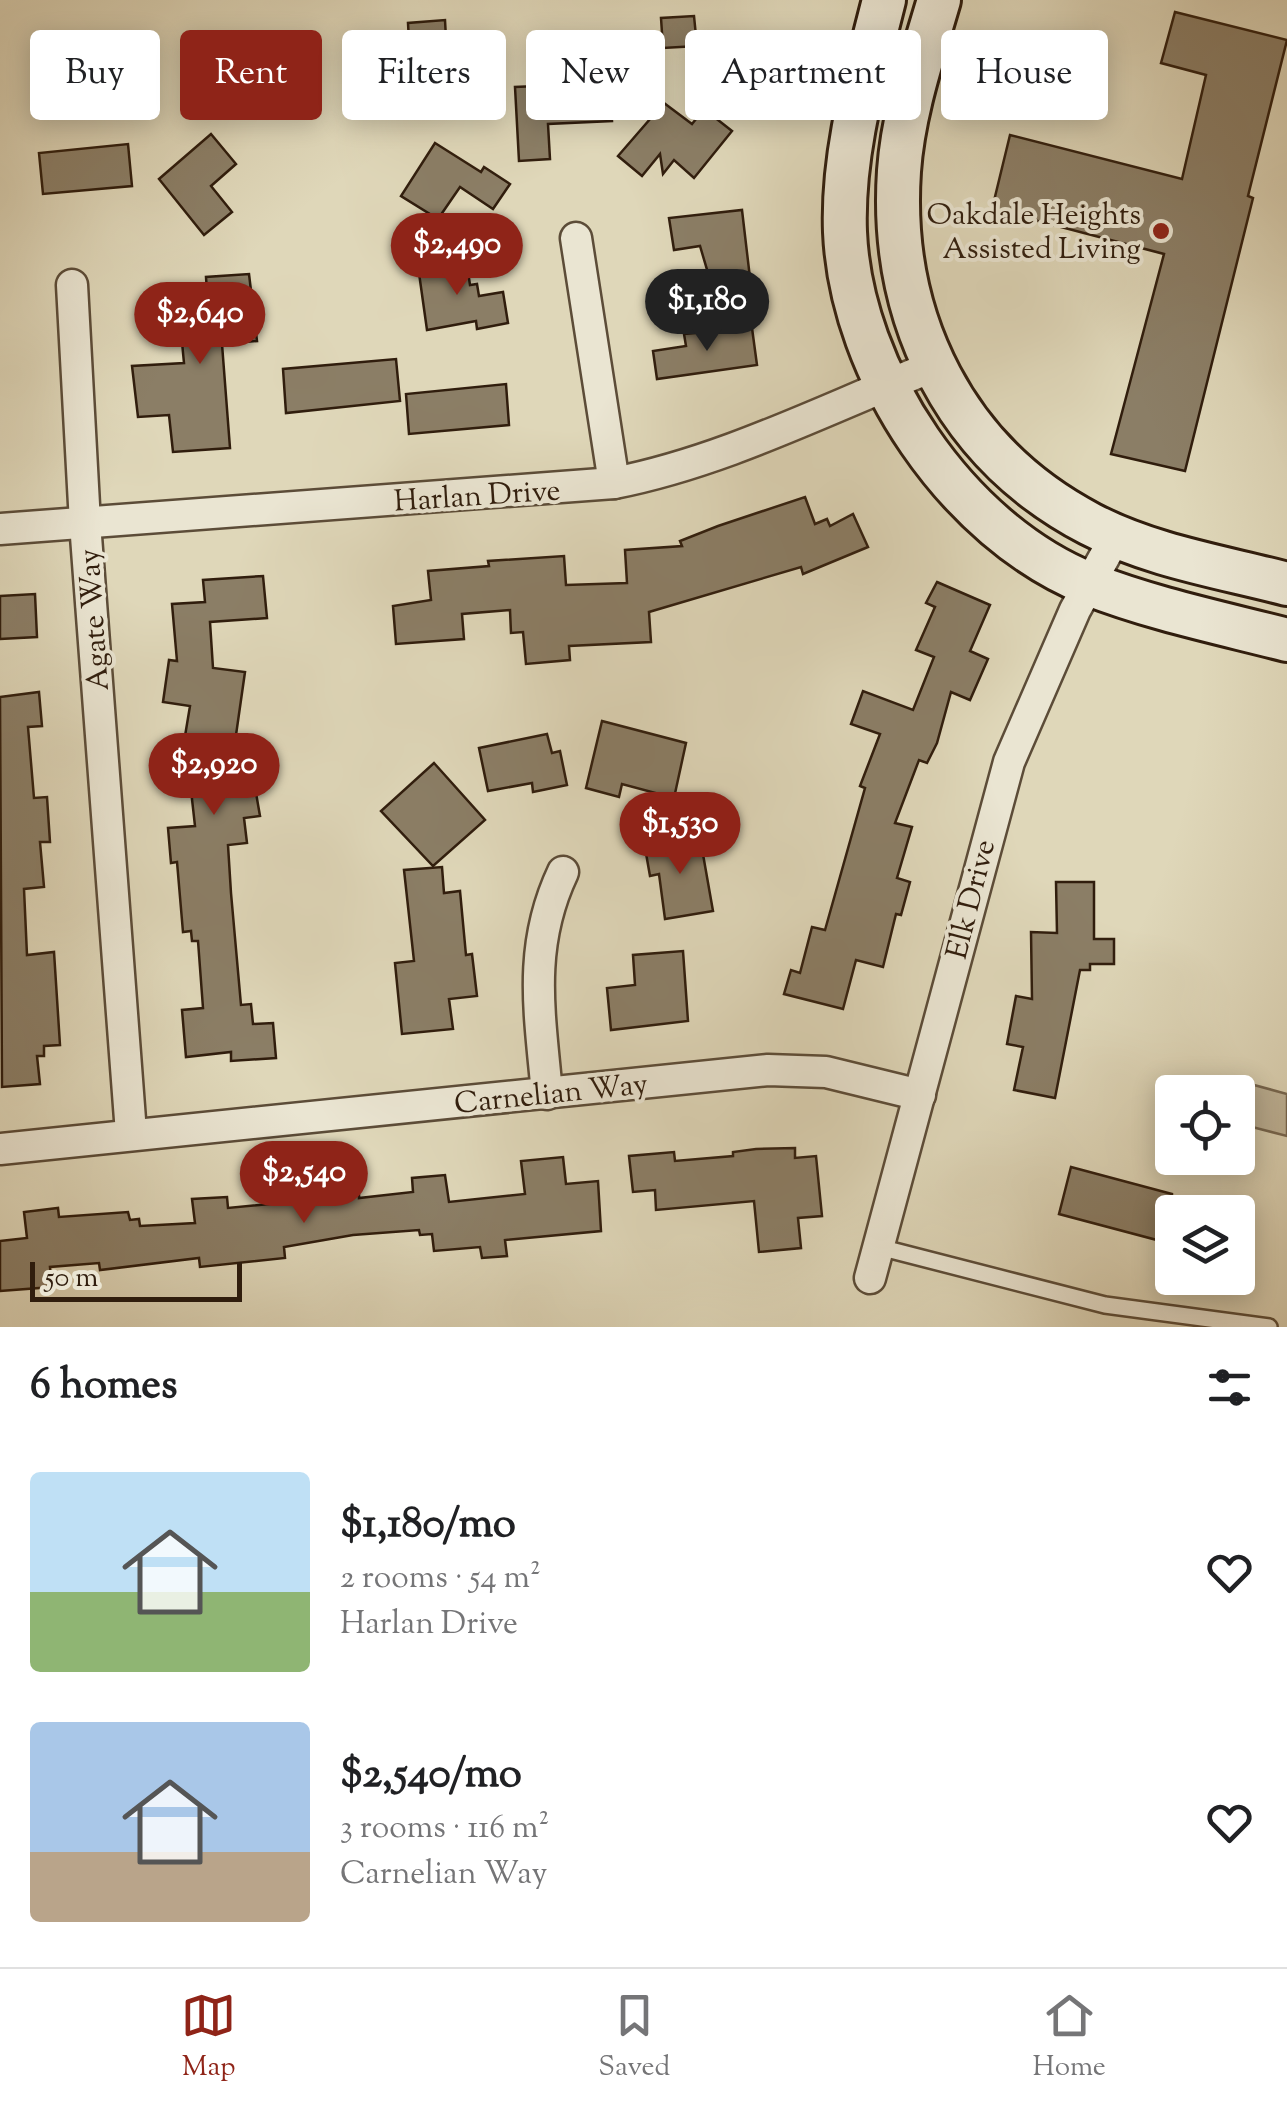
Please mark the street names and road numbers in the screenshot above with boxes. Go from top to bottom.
street label: Harlan Drive [393,470,562,525]
street label: Agate Way [69,547,122,692]
street label: Elk Drive [937,835,1008,964]
street label: Carnelian Way [452,1064,650,1127]

